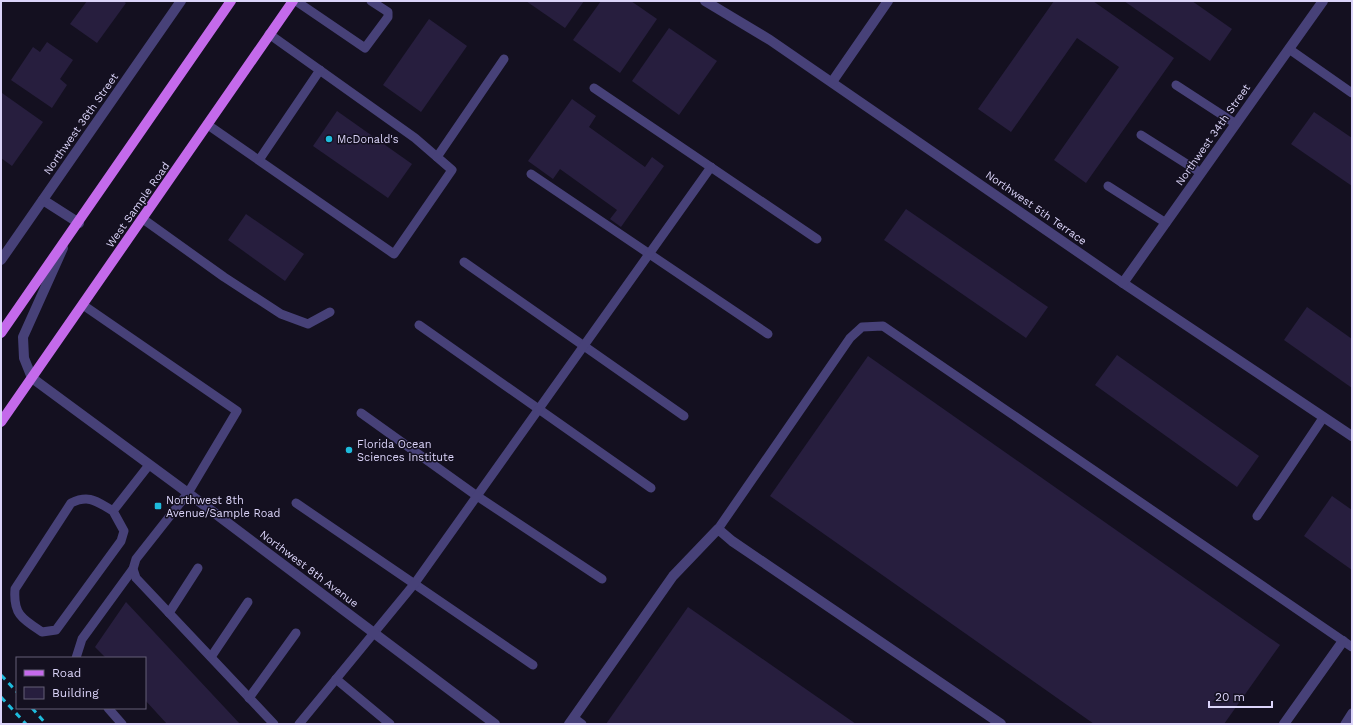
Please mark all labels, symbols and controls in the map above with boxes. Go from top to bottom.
street label: Northwest 36th Street [41,70,121,177]
street label: Northwest 34th Street [1173,81,1253,188]
place label: McDonald's [337,133,399,146]
marker: McDonald's [324,134,334,144]
street label: West Sample Road [104,160,172,250]
street label: Northwest 5th Terrace [983,168,1089,248]
place label: Florida Ocean Sciences Institute [357,438,454,464]
marker: Florida Ocean Sciences Institute [344,445,354,455]
place label: Northwest 8th Avenue/Sample Road [166,494,280,520]
marker: Northwest 8th Avenue/Sample Road [153,501,163,511]
street label: Northwest 8th Avenue [257,528,361,610]
legend [16,657,146,709]
text: Road [52,666,81,680]
scale bar [1209,683,1272,709]
text: Building [52,686,99,700]
text: 20 m [1215,690,1245,704]

